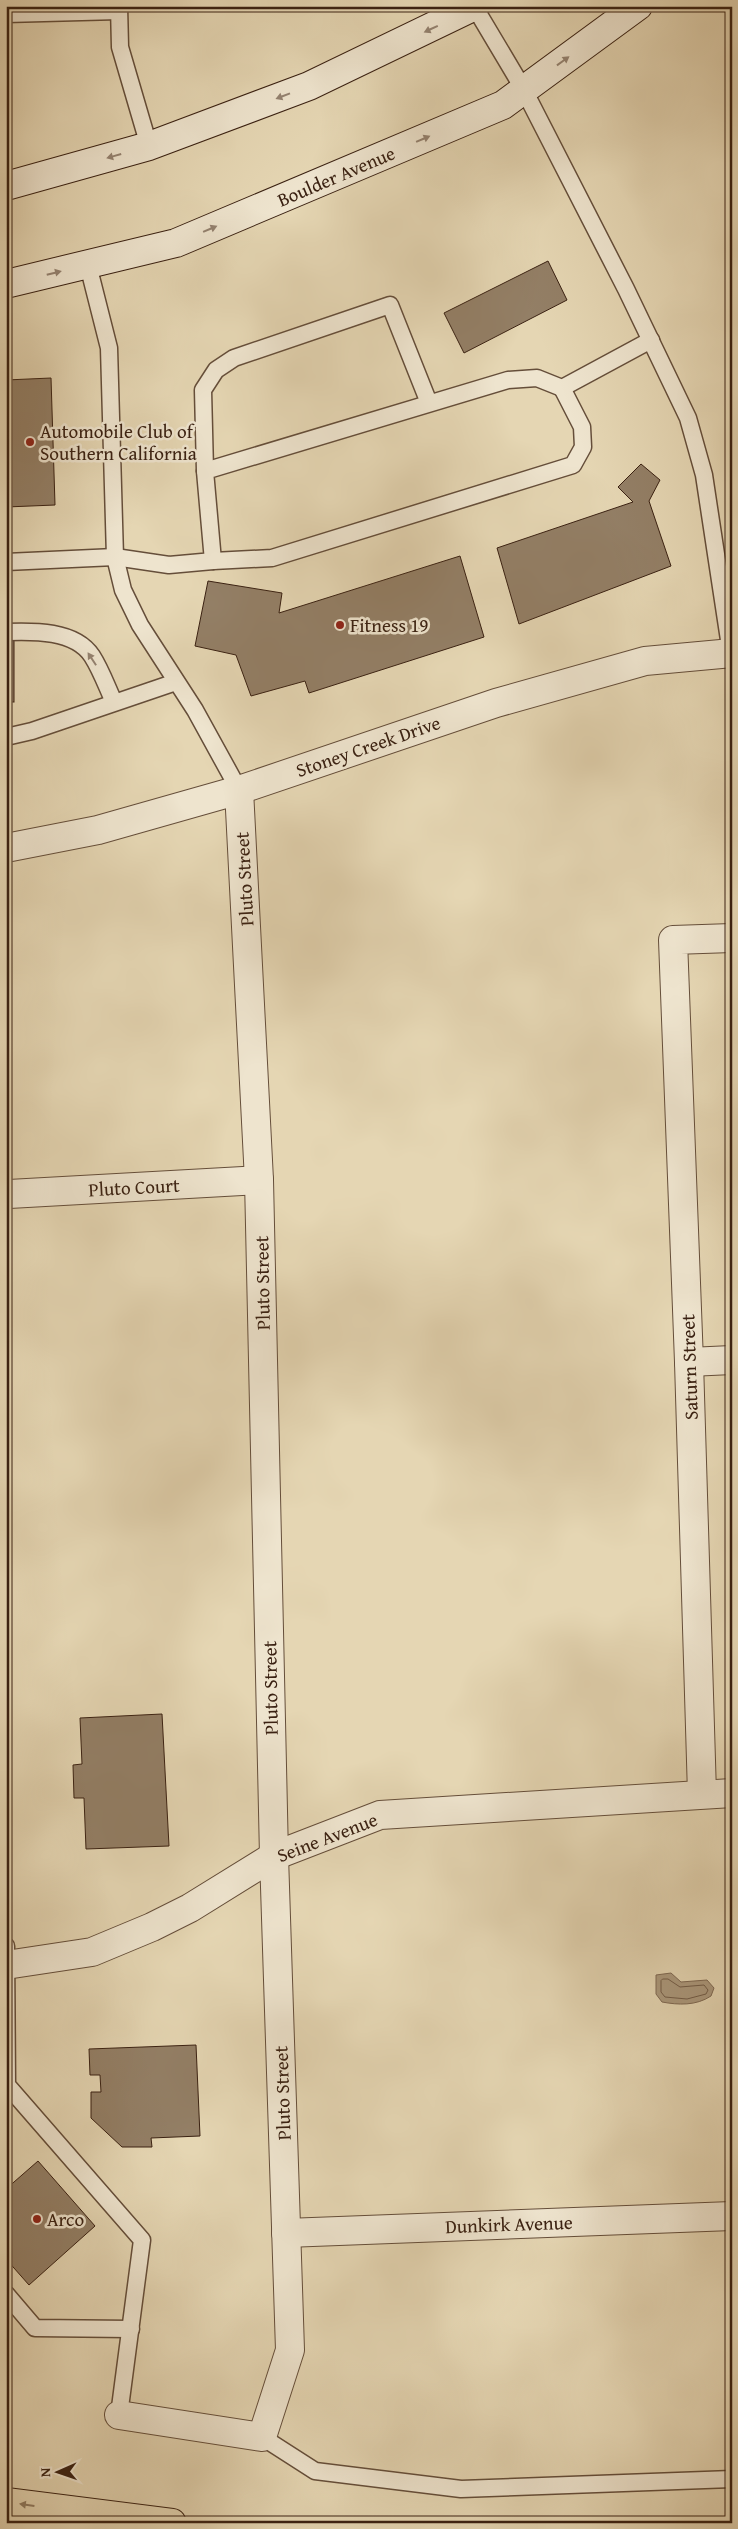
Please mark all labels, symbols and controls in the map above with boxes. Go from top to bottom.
one-way arrow [424,25,438,33]
one-way arrow [556,56,570,66]
one-way arrow [276,92,290,100]
one-way arrow [416,135,431,143]
street label: Boulder Avenue [273,139,399,213]
one-way arrow [106,152,121,160]
one-way arrow [203,225,218,233]
one-way arrow [46,269,61,277]
place label: Automobile Club of Southern California [40,417,197,467]
marker: Automobile Club of Southern California [24,436,36,448]
place label: Fitness 19 [350,611,428,639]
marker: Fitness 19 [334,619,346,631]
one-way arrow [87,652,97,666]
street label: Stoney Creek Drive [292,708,444,784]
street label: Pluto Street [228,831,260,927]
street label: Pluto Court [88,1171,181,1203]
street label: Pluto Street [247,1235,277,1330]
street label: Saturn Street [673,1313,705,1420]
street label: Pluto Street [255,1640,285,1735]
street label: Seine Avenue [273,1805,381,1869]
street label: Pluto Street [266,2045,298,2141]
place label: Arco [47,2205,84,2233]
street label: Dunkirk Avenue [445,2208,573,2240]
marker: Arco [31,2213,43,2225]
north arrow [32,2446,82,2496]
text: N [35,2467,55,2477]
one-way arrow [18,2501,34,2509]

